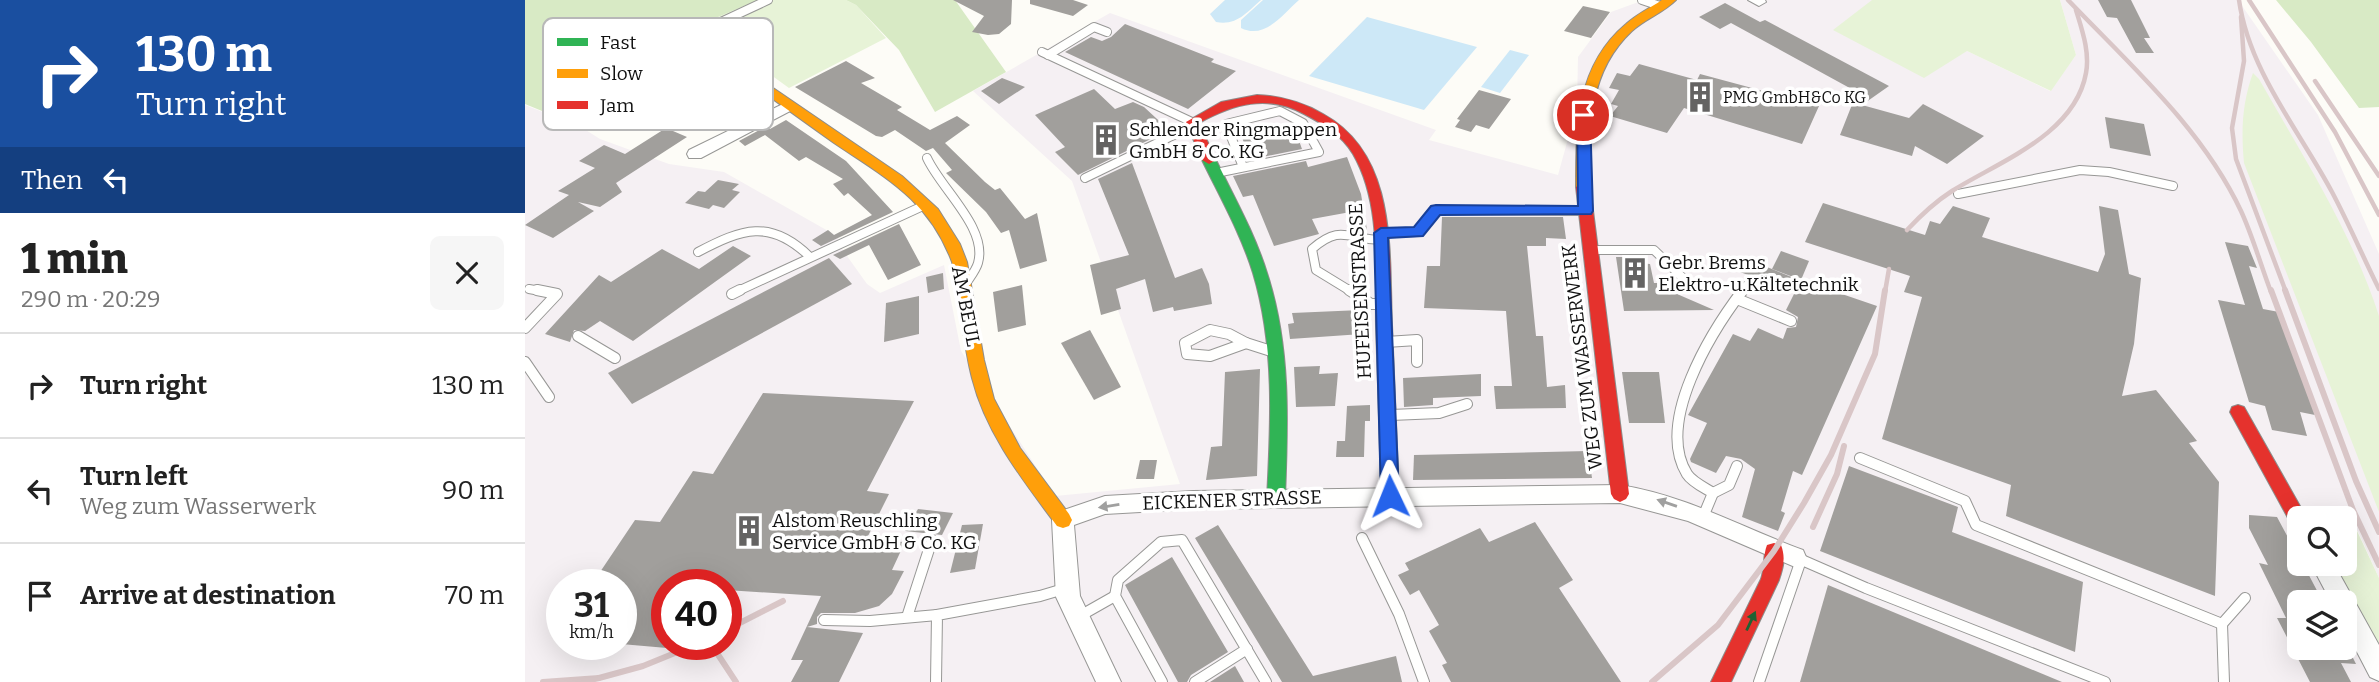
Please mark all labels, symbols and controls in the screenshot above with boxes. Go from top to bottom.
legend [543,18,773,130]
text: 130 m [136,25,272,84]
icon: right [21,28,112,119]
text: Fast [600,31,637,54]
text: Slow [600,62,643,85]
building icon: PMG GmbH&Co KG [1683,80,1717,114]
text: Turn right [136,85,287,123]
pin [1553,85,1613,145]
place label: PMG GmbH&Co KG [1723,88,1866,107]
text: Jam [599,94,634,117]
icon: arrive [1564,96,1602,134]
place label: Schlender Ringmappen GmbH & Co. KG [1129,118,1337,163]
building icon: Schlender Ringmappen GmbH & Co. KG [1089,123,1123,157]
icon: left [97,161,135,199]
text: Then [21,165,83,196]
street label: HUFEISENSTRASSE [1344,202,1376,380]
text: 1 min [21,234,128,284]
button: close [430,236,504,310]
street label: WEG ZUM WASSERWERK [1557,242,1607,471]
place label: Gebr. Brems Elektro-u.Kältetechnik [1658,251,1859,296]
building icon: Gebr. Brems Elektro-u.Kältetechnik [1618,256,1652,290]
street label: AM BEUL [947,264,985,348]
text: 290 m · 20:29 [21,285,160,313]
icon: right [21,367,59,405]
text: Turn right [80,370,207,401]
text: 130 m [432,370,504,401]
position arrow [1353,459,1427,533]
text: Turn left [80,461,188,492]
icon: left [21,472,59,510]
text: 90 m [442,475,504,506]
street label: EICKENER STRASSE [1142,485,1322,515]
text: Weg zum Wasserwerk [80,492,316,520]
one-way arrow [1657,497,1678,508]
one-way arrow [1098,501,1120,512]
map controls [2287,506,2357,660]
button: search [2287,506,2357,576]
place label: Alstom Reuschling Service GmbH & Co. KG [772,509,977,554]
building icon: Alstom Reuschling Service GmbH & Co. KG [732,514,766,548]
speed limit sign: 40 [651,569,742,660]
icon: arrive [21,577,59,615]
text: Arrive at destination [80,580,335,611]
text: 70 m [445,580,504,611]
text: 31 [574,584,609,626]
button: layers [2287,590,2357,660]
one-way arrow [1745,611,1757,631]
text: km/h [569,621,614,643]

